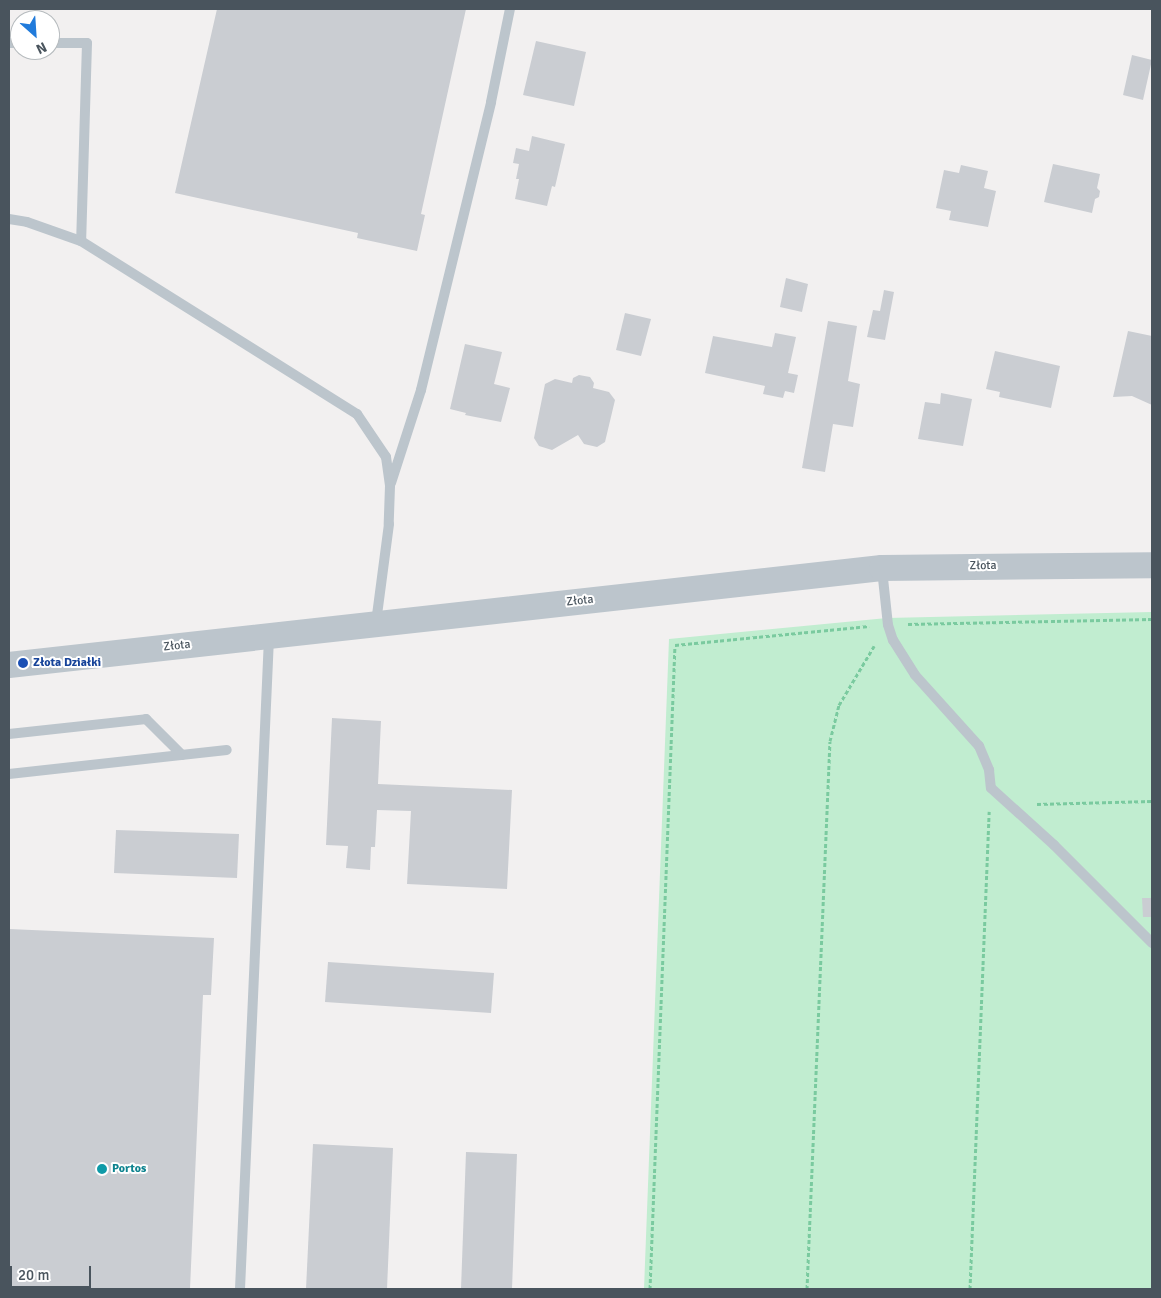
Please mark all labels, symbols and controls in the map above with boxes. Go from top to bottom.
north arrow [10,10,60,60]
text: N [33,38,49,58]
street label: Złota [969,559,997,573]
street label: Złota [566,592,594,610]
street label: Złota [163,637,191,655]
place label: Złota Działki [33,656,101,670]
marker: Złota Działki [17,657,29,669]
place label: Portos [112,1162,146,1176]
marker: Portos [96,1163,108,1175]
scale bar [12,1256,94,1288]
text: 20 m [18,1266,49,1284]

